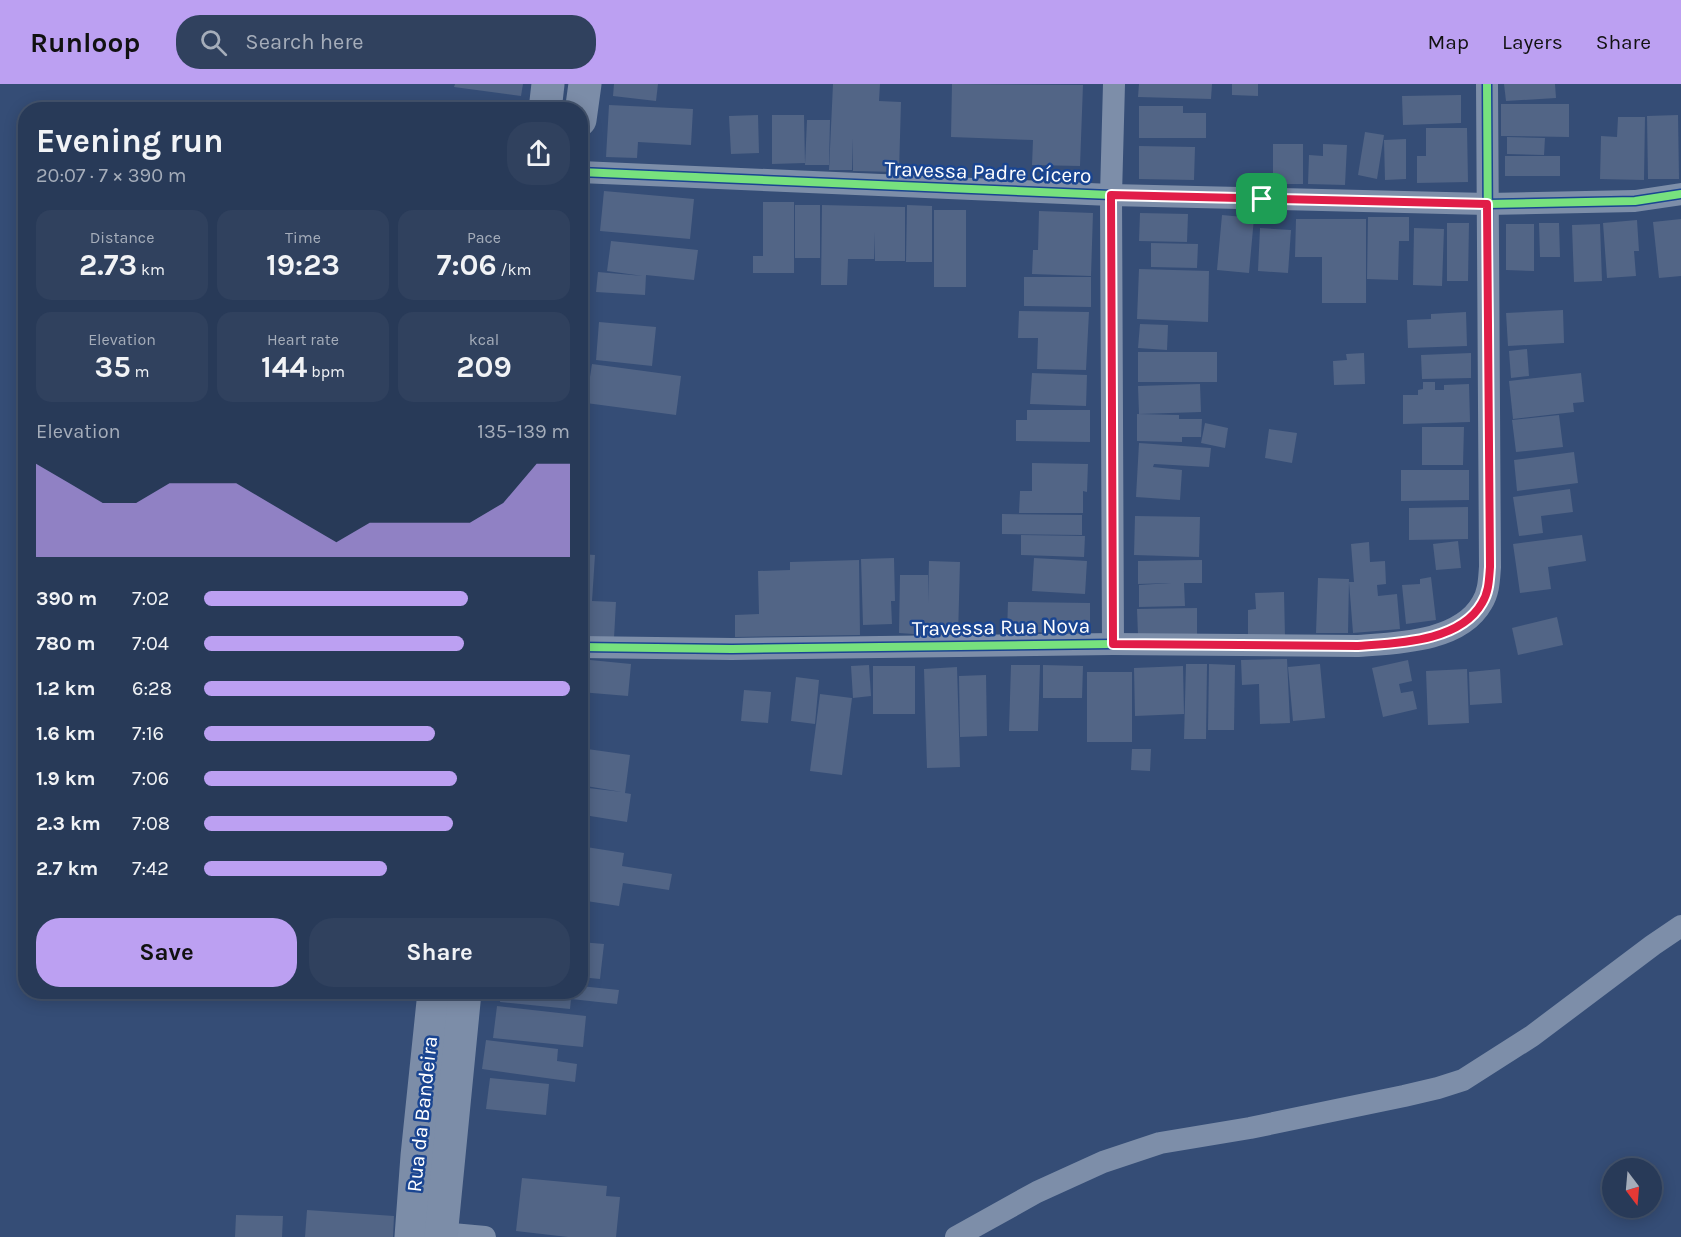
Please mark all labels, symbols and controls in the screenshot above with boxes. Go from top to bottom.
search box [176,15,596,69]
text: Runloop [30,26,140,59]
icon: search [197,26,230,59]
text: Search here [245,29,364,55]
text: Map [1427,30,1469,54]
text: Layers [1502,30,1563,54]
text: Share [1596,30,1651,54]
text: Evening run [36,122,224,160]
button: share [507,122,570,185]
street label: Travessa Padre Cícero [884,156,1092,188]
text: 20:07 · 7 × 390 m [36,164,187,187]
pin [1236,173,1287,224]
icon: arrive [1245,182,1278,215]
text: Distance [90,228,154,247]
text: Time [285,228,321,247]
text: Pace [467,228,501,247]
text: 2.73 [79,247,137,283]
text: 19:23 [266,247,340,283]
text: 7:06 [437,247,497,283]
text: km [137,260,165,279]
text: /km [497,260,531,279]
text: Elevation [88,330,156,349]
text: Heart rate [267,330,339,349]
text: kcal [469,330,499,349]
text: 35 [95,349,131,385]
text: 144 [261,349,307,385]
text: 209 [456,349,512,385]
text: m [131,362,149,381]
text: bpm [307,362,345,381]
text: Elevation [36,420,121,443]
text: 135–139 m [477,420,570,443]
text: 390 m [36,587,97,610]
text: 7:02 [132,587,169,610]
street label: Travessa Rua Nova [912,613,1090,641]
text: 780 m [36,632,96,655]
text: 7:04 [132,632,169,655]
text: 1.2 km [36,677,95,700]
text: 6:28 [132,677,172,700]
text: 1.6 km [36,722,95,745]
text: 7:16 [132,722,164,745]
text: 1.9 km [36,767,96,790]
text: 7:06 [132,767,169,790]
text: 2.3 km [36,812,101,835]
text: 7:08 [132,812,170,835]
text: 2.7 km [36,857,98,880]
text: 7:42 [132,857,169,880]
button: Save [36,918,297,987]
button: Share [309,918,570,987]
street label: Rua da Bandeira [402,1035,442,1193]
north arrow [1602,1158,1662,1218]
map controls [1602,1158,1662,1218]

